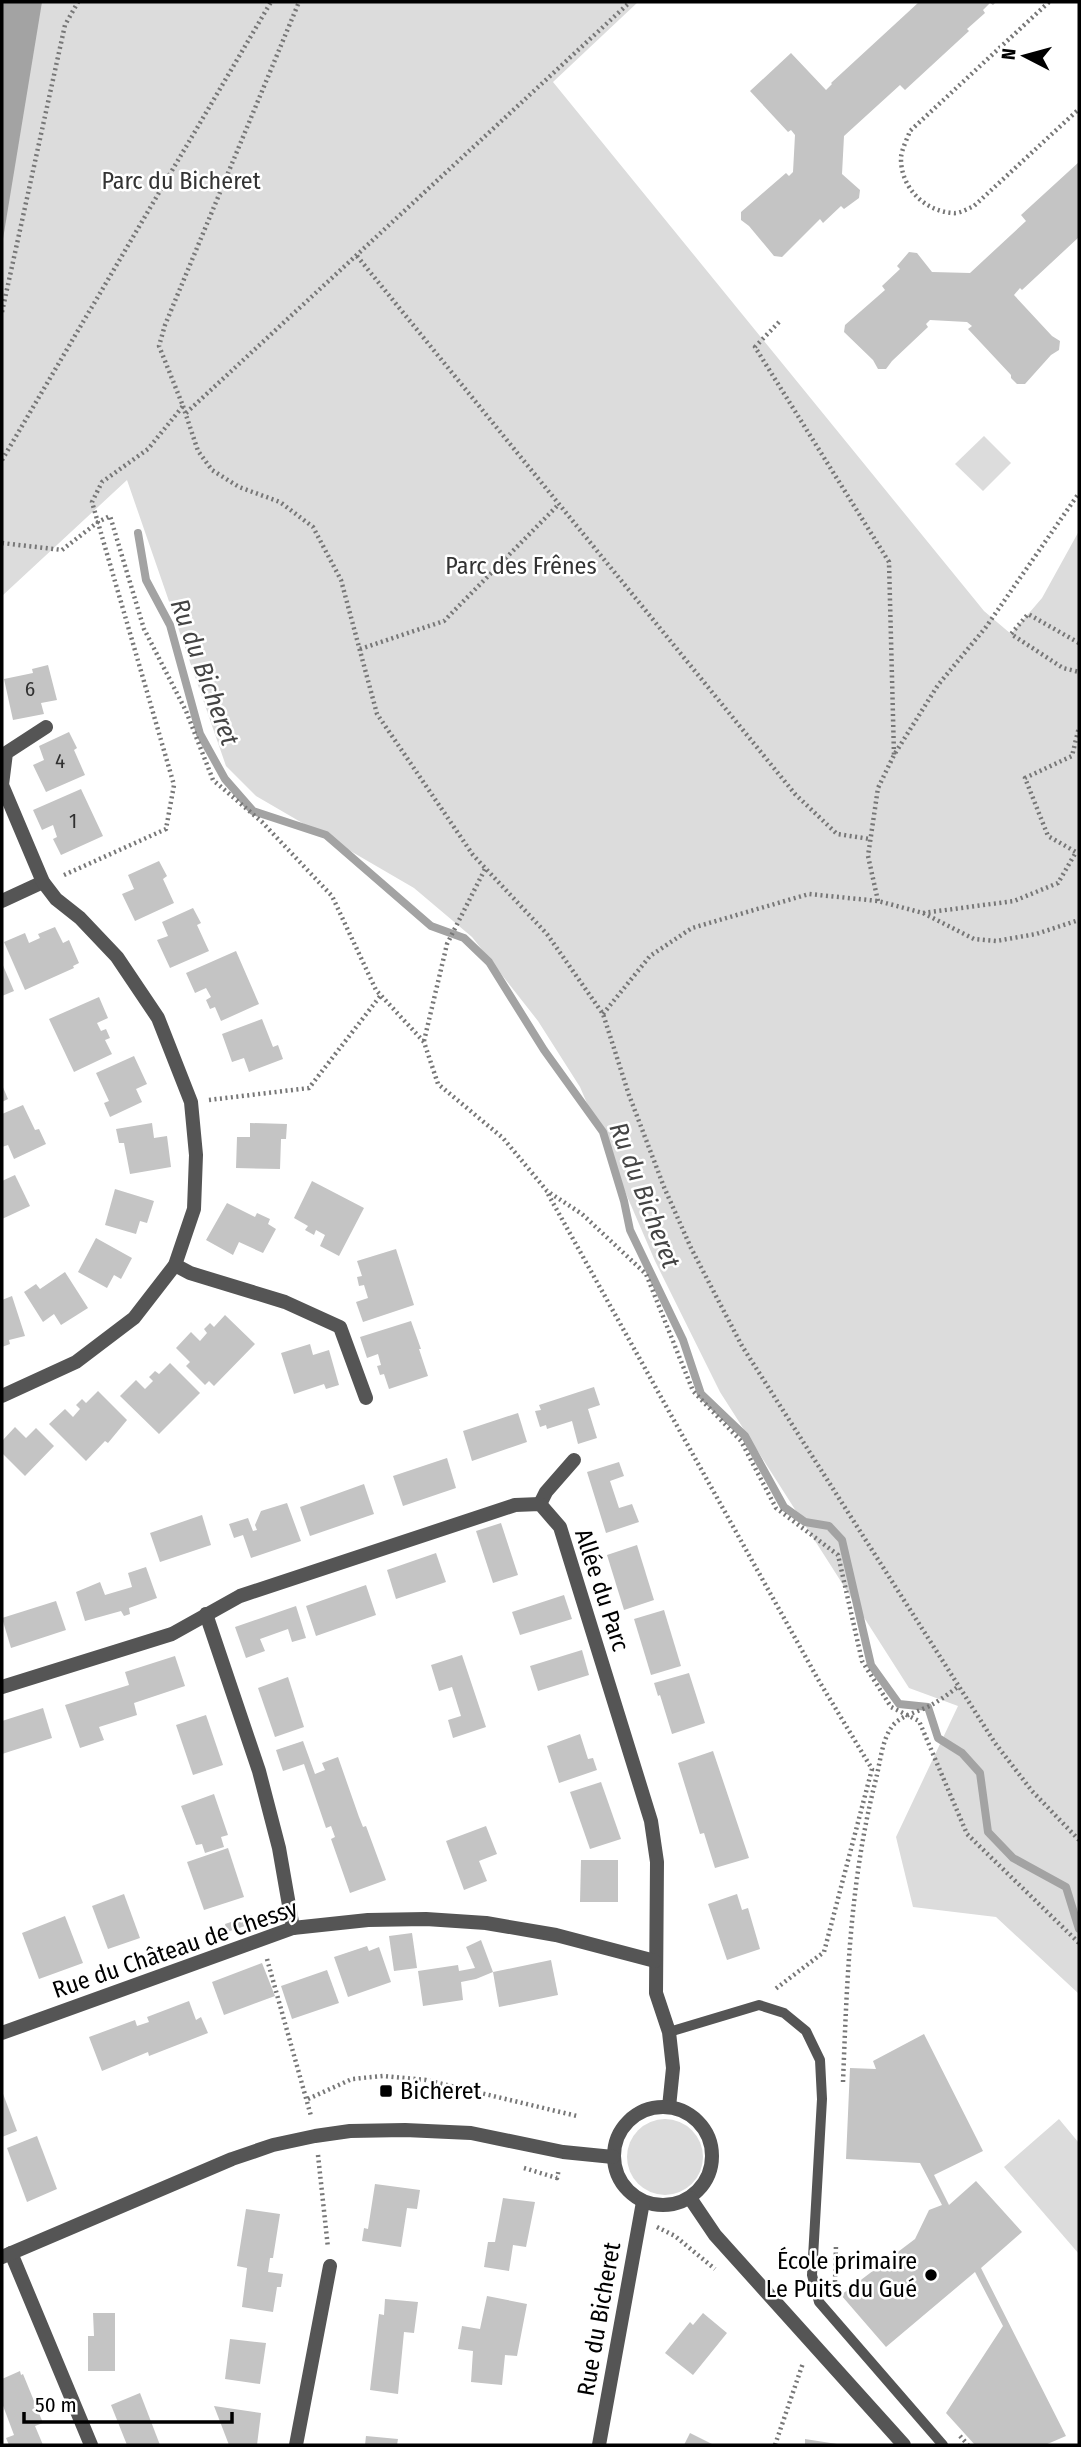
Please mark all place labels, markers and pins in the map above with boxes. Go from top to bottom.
place label: Bicheret [400,2077,482,2105]
marker: Bicheret [378,2083,394,2099]
place label: École primaire Le Puits du Gué [766,2246,917,2303]
marker: École primaire Le Puits du Gué [923,2267,939,2283]

